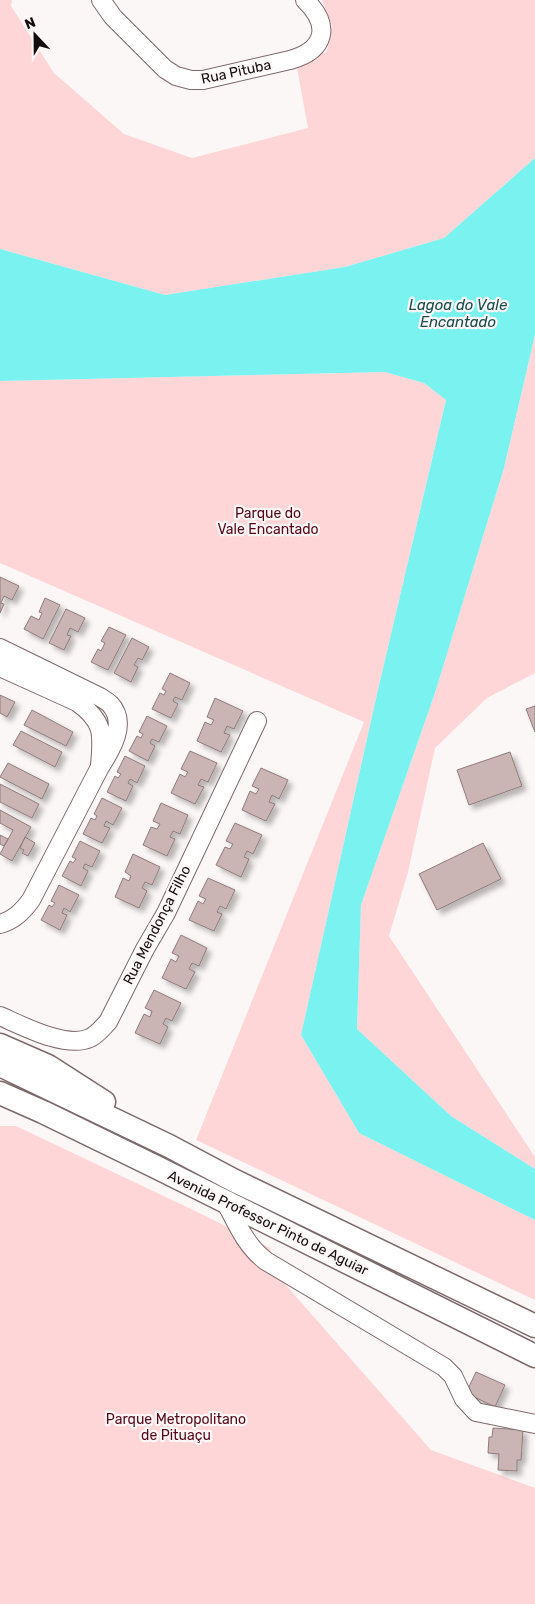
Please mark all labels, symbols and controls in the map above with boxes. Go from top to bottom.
north arrow [10,10,60,60]
text: N [22,14,38,33]
street label: Rua Pituba [199,56,273,88]
water label: Lagoa do Vale Encantado [409,296,508,331]
park label: Parque do Vale Encantado [217,505,319,538]
street label: Rua Mendonça Filho [120,863,194,987]
street label: Avenida Professor Pinto de Aguiar [165,1167,372,1279]
park label: Parque Metropolitano de Pituaçu [106,1411,246,1444]

